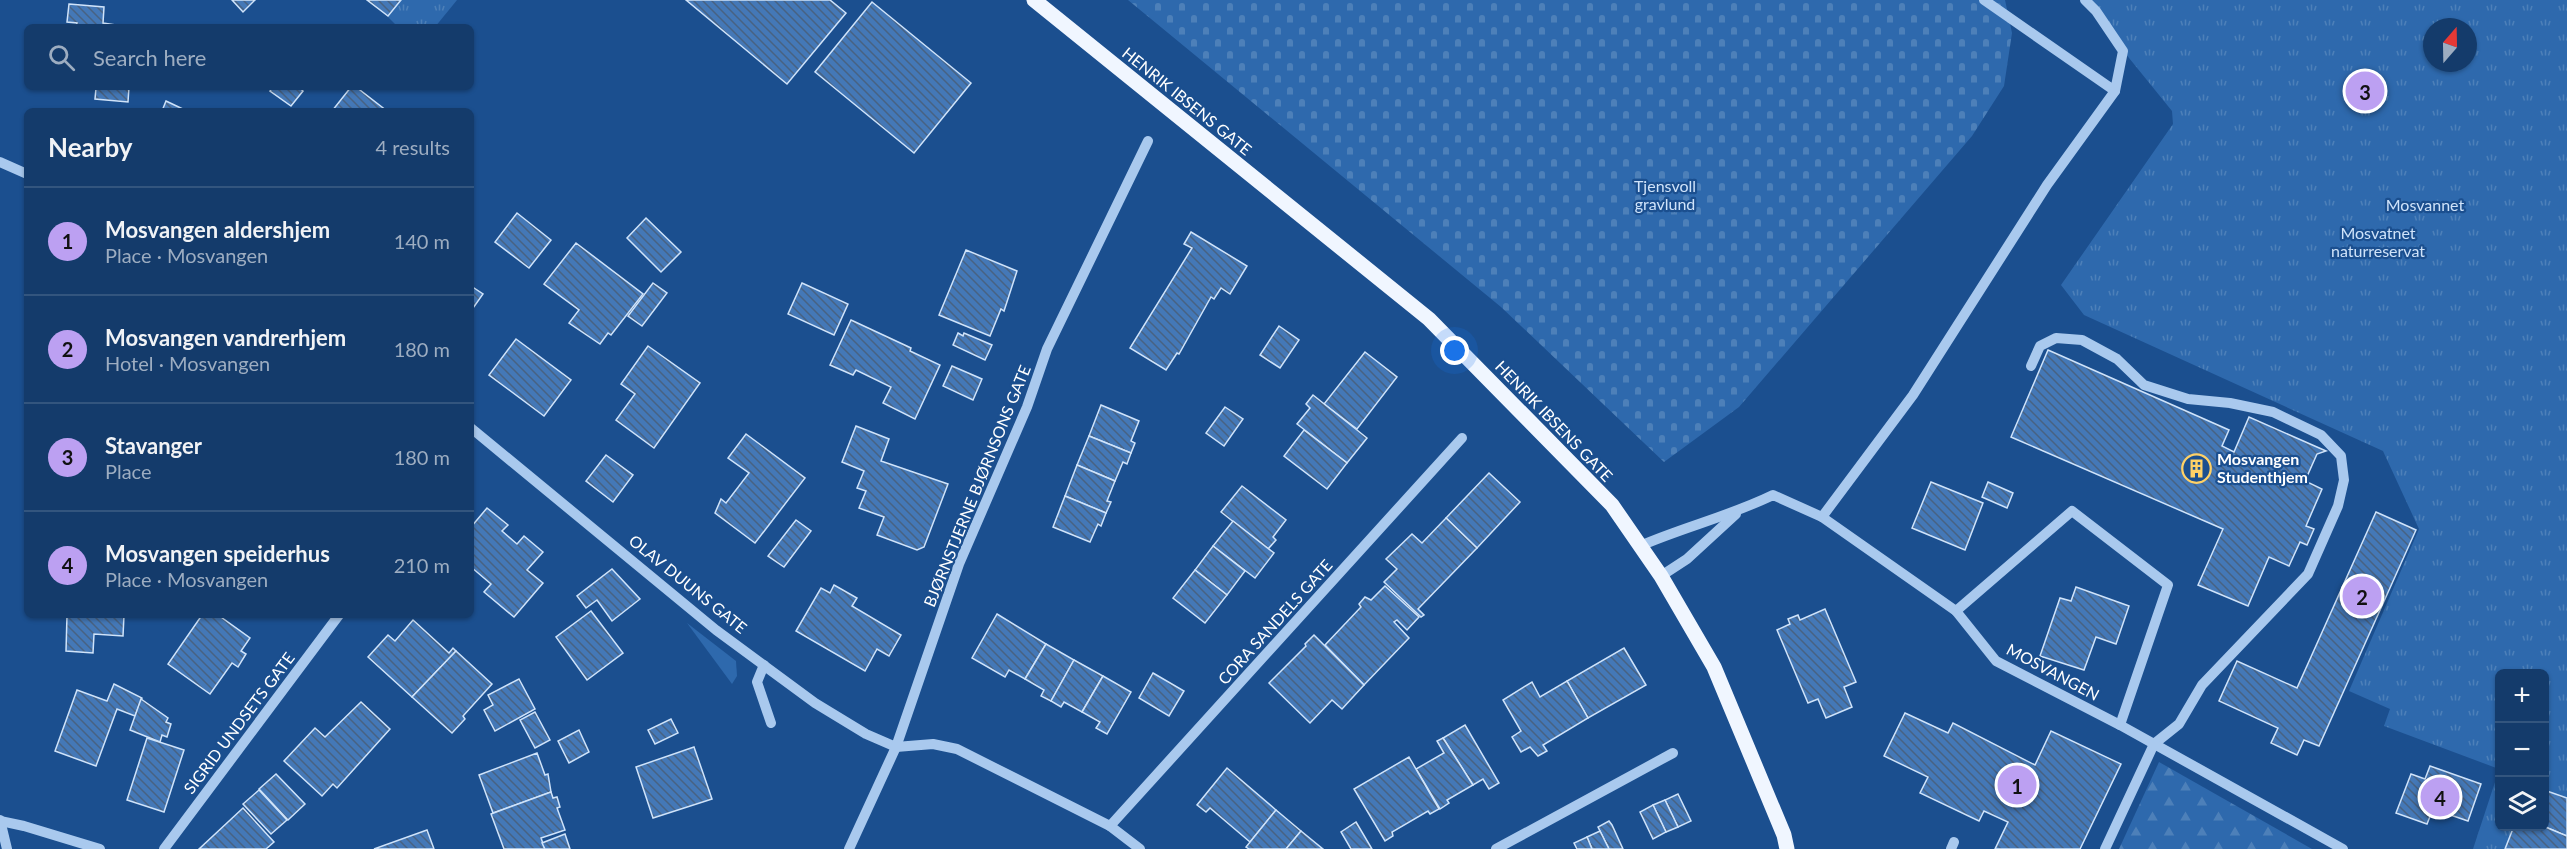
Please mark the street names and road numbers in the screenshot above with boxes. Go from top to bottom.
street label: HENRIK IBSENS GATE [1119,43,1256,159]
street label: HENRIK IBSENS GATE [1492,356,1617,485]
street label: BJØRNSTJERNE BJØRNSONS GATE [919,362,1034,609]
street label: OLAV DUUNS GATE [626,530,751,637]
street label: CORA SANDELS GATE [1214,555,1336,688]
street label: MOSVANGEN [2004,639,2103,704]
street label: SIGRID UNDSETS GATE [179,648,298,797]

